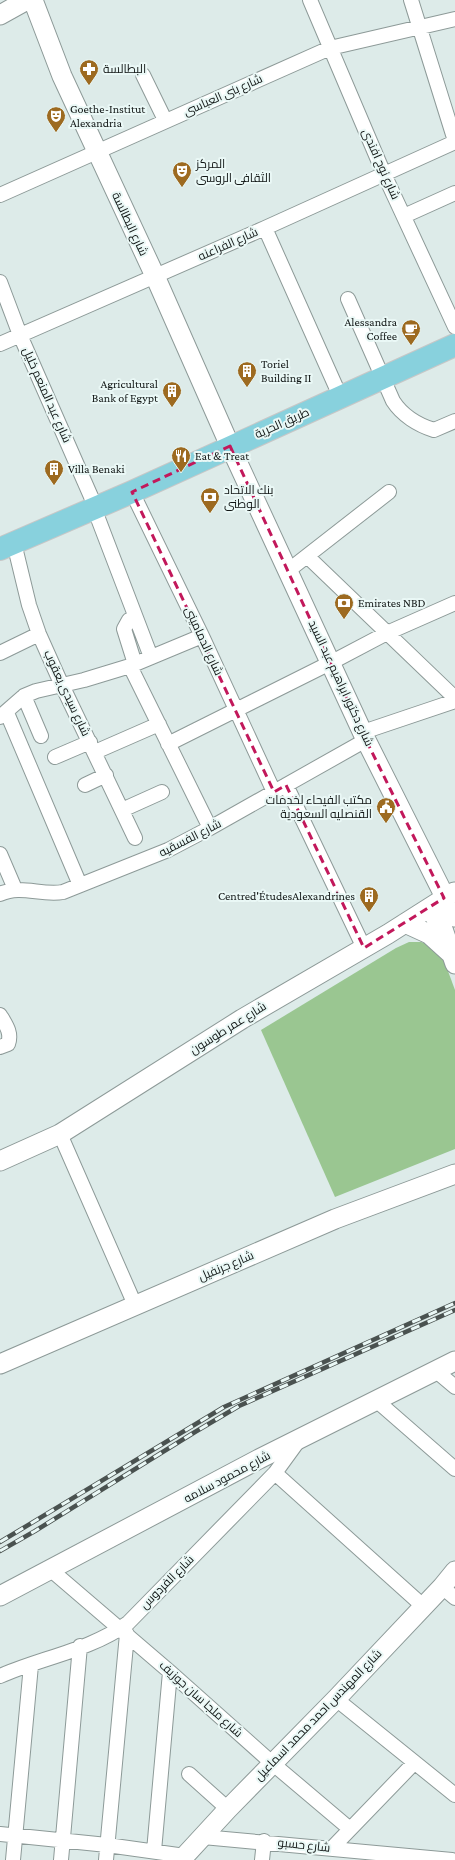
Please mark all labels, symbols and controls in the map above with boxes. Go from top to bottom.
pharmacy icon: البطالسة [78,58,100,86]
place label: البطالسة [103,62,146,76]
street label: شارع بنى العباسى [181,71,265,120]
place label: Goethe-Institut Alexandria [70,102,146,130]
theatre icon: Goethe-Institut Alexandria [45,105,67,133]
street label: شارع نوح افندى [358,126,403,202]
place label: المركز الثقافى الروسى [195,157,271,185]
theatre icon: المركز الثقافى الروسى [171,160,193,188]
street label: شارع البطالسة [108,190,151,259]
street label: شارع الفراعنه [196,225,261,264]
place label: Alessandra Coffee [344,315,397,343]
cafe icon: Alessandra Coffee [400,318,422,346]
street label: شارع عبد المنعم خليل [19,345,74,445]
place label: Toriel Building II [261,357,312,385]
building icon: Toriel Building II [236,360,258,388]
place label: Agricultural Bank of Egypt [92,377,159,405]
building icon: Agricultural Bank of Egypt [161,380,183,408]
street label: طريق الحرية [253,405,311,441]
restaurant icon: Eat & Treat [170,445,192,473]
place label: Eat & Treat [195,449,250,463]
building icon: Villa Benaki [43,458,65,486]
place label: Villa Benaki [68,462,125,476]
place label: بنك الاتحاد الوطنى [224,483,274,511]
bank icon: بنك الاتحاد الوطنى [199,486,221,514]
bank icon: Emirates NBD [333,592,355,620]
place label: Emirates NBD [358,596,425,610]
street label: شارع الدمامينى [181,604,226,678]
street label: شارع دكتور ابراهيم عبد السيد [305,618,376,749]
street label: شارع سيدى يعقوب [40,648,93,739]
place label: مكتب الفيحاء لخدمات القنصليه السعودية [266,793,372,821]
public building icon: مكتب الفيحاء لخدمات القنصليه السعودية [375,796,397,824]
street label: شارع الفسقيه [156,816,224,861]
building icon: Centred'ÉtudesAlexandrines [358,885,380,913]
place label: Centred'ÉtudesAlexandrines [218,889,355,903]
street label: شارع عمر طوسون [187,999,269,1058]
street label: شارع جرنفيل [196,1248,256,1285]
street label: شارع محمود سلامه [181,1448,273,1507]
street label: شارع الفردوس [137,1552,198,1612]
street label: شارع المهندس احمد محمد اسماعيل [251,1646,385,1784]
street label: شارع ملجا سان جوزيف [156,1658,246,1741]
street label: شارع حسبو [277,1835,331,1856]

